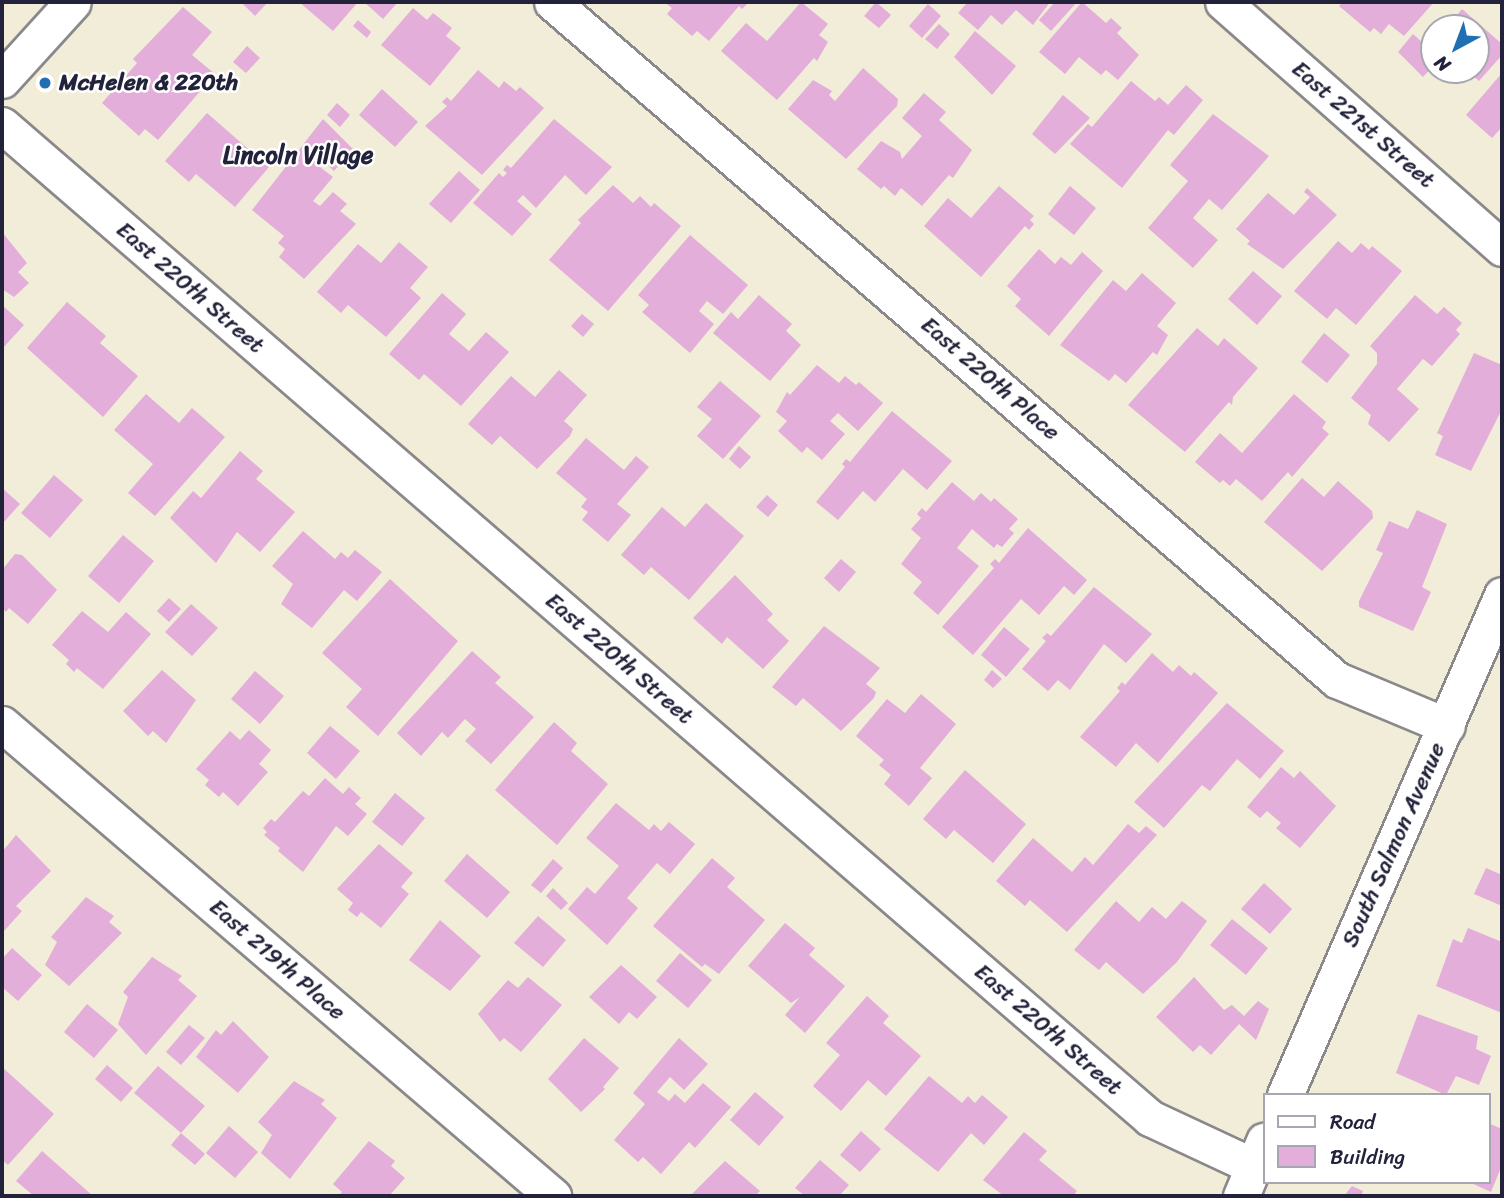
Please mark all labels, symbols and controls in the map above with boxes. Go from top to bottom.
north arrow [1420,14,1490,84]
text: N [1426,47,1458,80]
street label: East 221st Street [1286,55,1440,195]
place label: McHelen & 220th [59,69,238,97]
marker: McHelen & 220th [37,75,53,91]
district label: Lincoln Village [222,142,374,170]
street label: East 220th Street [110,216,270,360]
street label: East 220th Place [915,311,1065,447]
street label: East 220th Street [539,587,699,731]
street label: South Salmon Avenue [1337,739,1451,951]
street label: East 219th Place [203,893,351,1027]
street label: East 220th Street [968,958,1128,1102]
legend [1262,1093,1490,1184]
text: Road [1330,1103,1375,1141]
text: Building [1330,1138,1405,1176]

